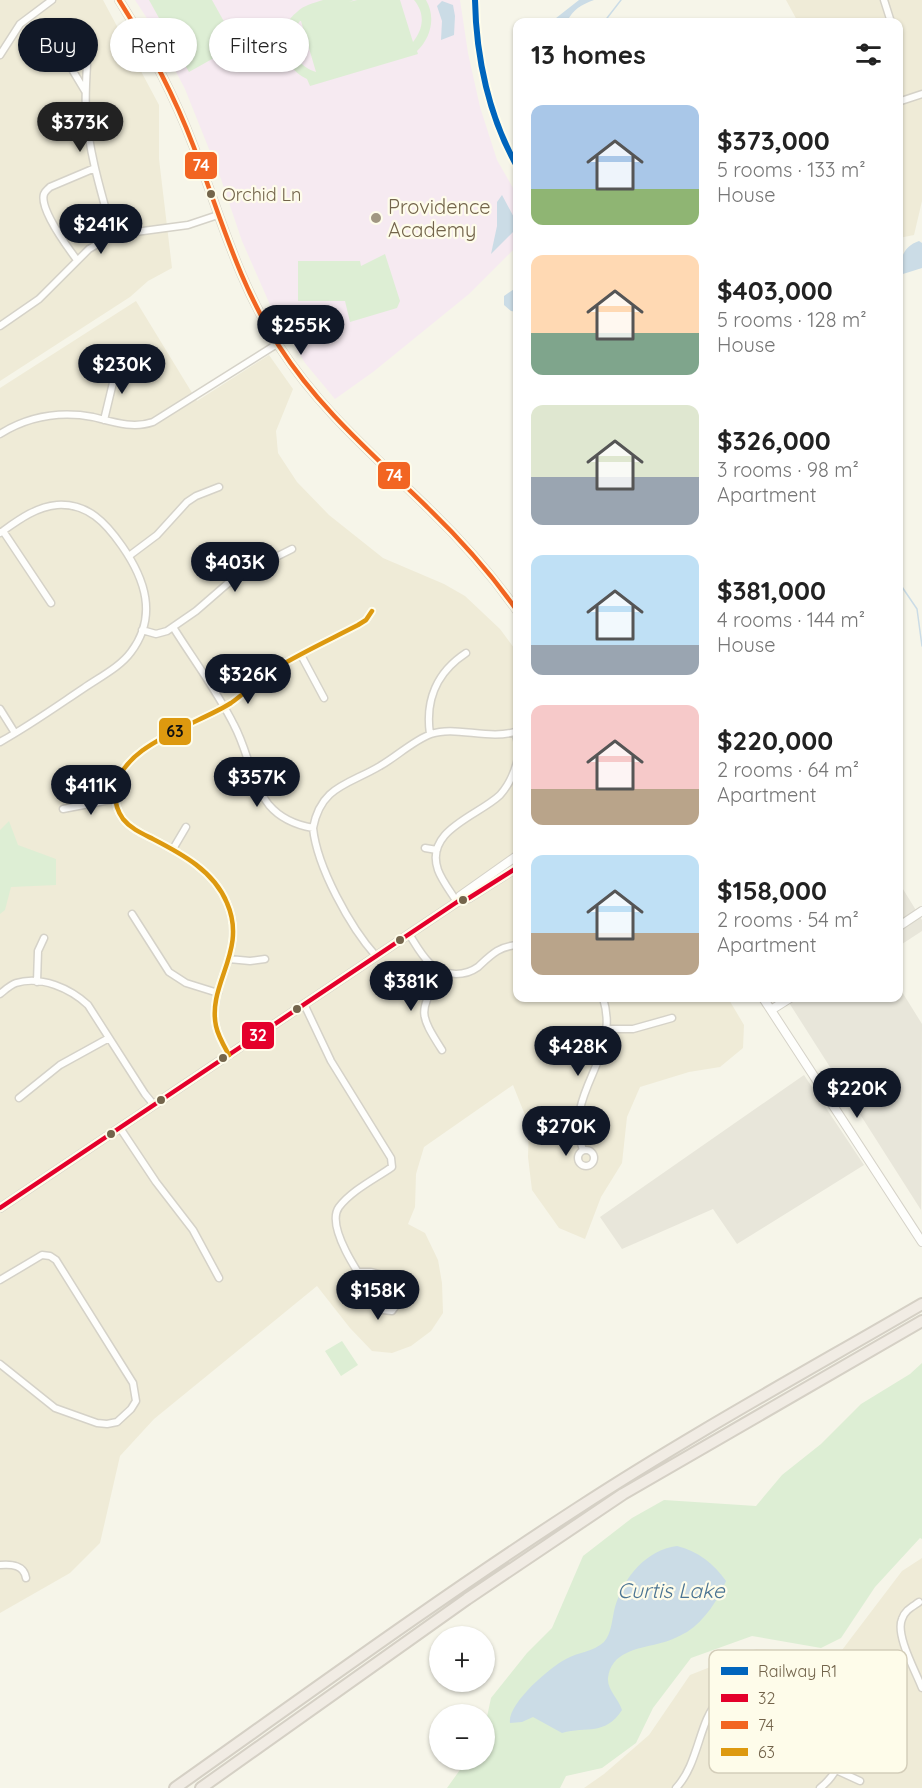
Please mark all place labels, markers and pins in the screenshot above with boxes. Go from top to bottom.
pin: $373K [38,102,122,153]
place label: Orchid Ln [222,183,302,206]
marker: Orchid Ln [205,188,217,200]
place label: Providence Academy [388,194,491,242]
pin: $241K [59,204,143,255]
marker: Providence Academy [369,211,383,225]
pin: $255K [259,305,343,356]
pin: $230K [80,344,164,395]
pin: $403K [193,542,277,593]
pin: $326K [206,654,290,705]
pin: $357K [215,757,299,808]
pin: $411K [49,765,133,816]
unlabelled marker [457,894,469,906]
unlabelled marker [394,934,406,946]
pin: $381K [369,961,453,1012]
unlabelled marker [291,1003,303,1015]
pin: $428K [536,1026,620,1077]
unlabelled marker [217,1052,229,1064]
pin: $220K [815,1068,899,1119]
unlabelled marker [155,1094,167,1106]
pin: $270K [524,1106,608,1157]
unlabelled marker [105,1128,117,1140]
pin: $158K [336,1270,420,1321]

